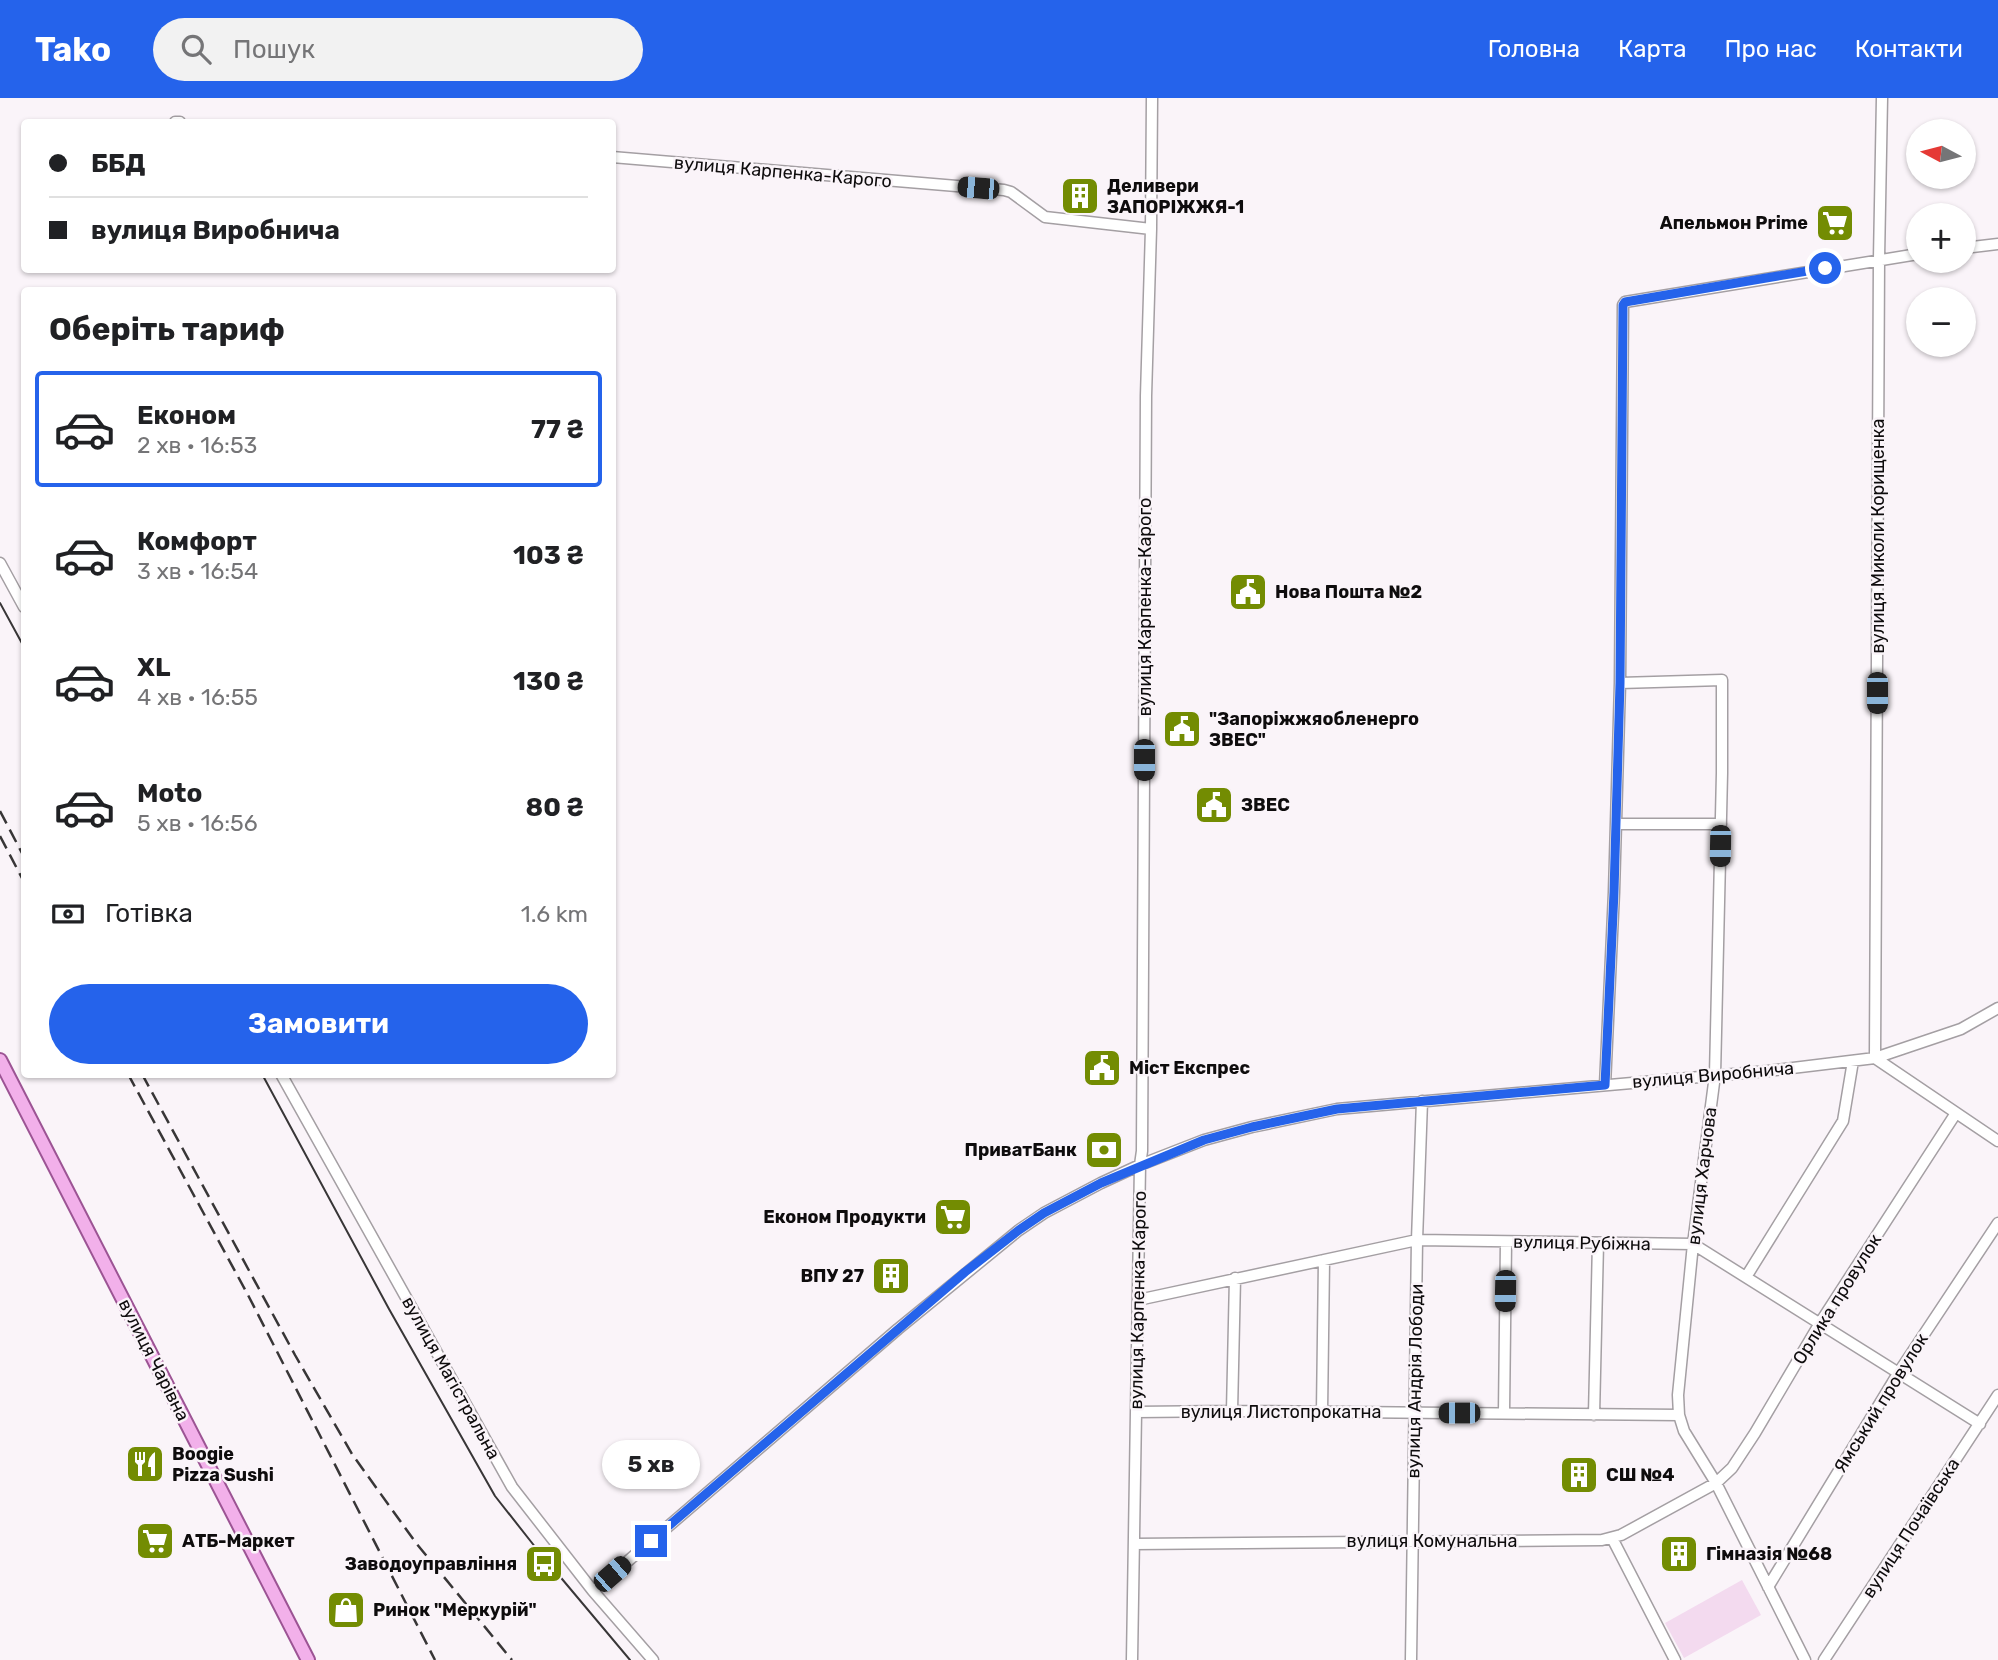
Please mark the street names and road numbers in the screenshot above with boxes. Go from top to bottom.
street label: вулиця Карпенка-Карого [673,152,893,192]
street label: вулиця Миколи Корищенка [1867,419,1889,653]
street label: вулиця Карпенка-Карого [1134,498,1156,716]
street label: вулиця Виробнича [1631,1057,1795,1093]
street label: вулиця Харчова [1683,1106,1721,1246]
street label: вулиця Карпенка-Карого [1125,1191,1151,1409]
street label: Орлика провулок [1788,1229,1886,1368]
street label: вулиця Рубіжна [1513,1231,1651,1255]
street label: вулиця Андрія Лободи [1402,1283,1428,1479]
street label: вулиця Магістральна [397,1293,505,1463]
street label: вулиця Чарівна [114,1295,194,1425]
street label: Ямський провулок [1829,1329,1933,1477]
street label: вулиця Листопрокатна [1181,1401,1381,1423]
street label: вулиця Почаївська [1858,1454,1964,1602]
street label: вулиця Комунальна [1347,1530,1517,1552]

